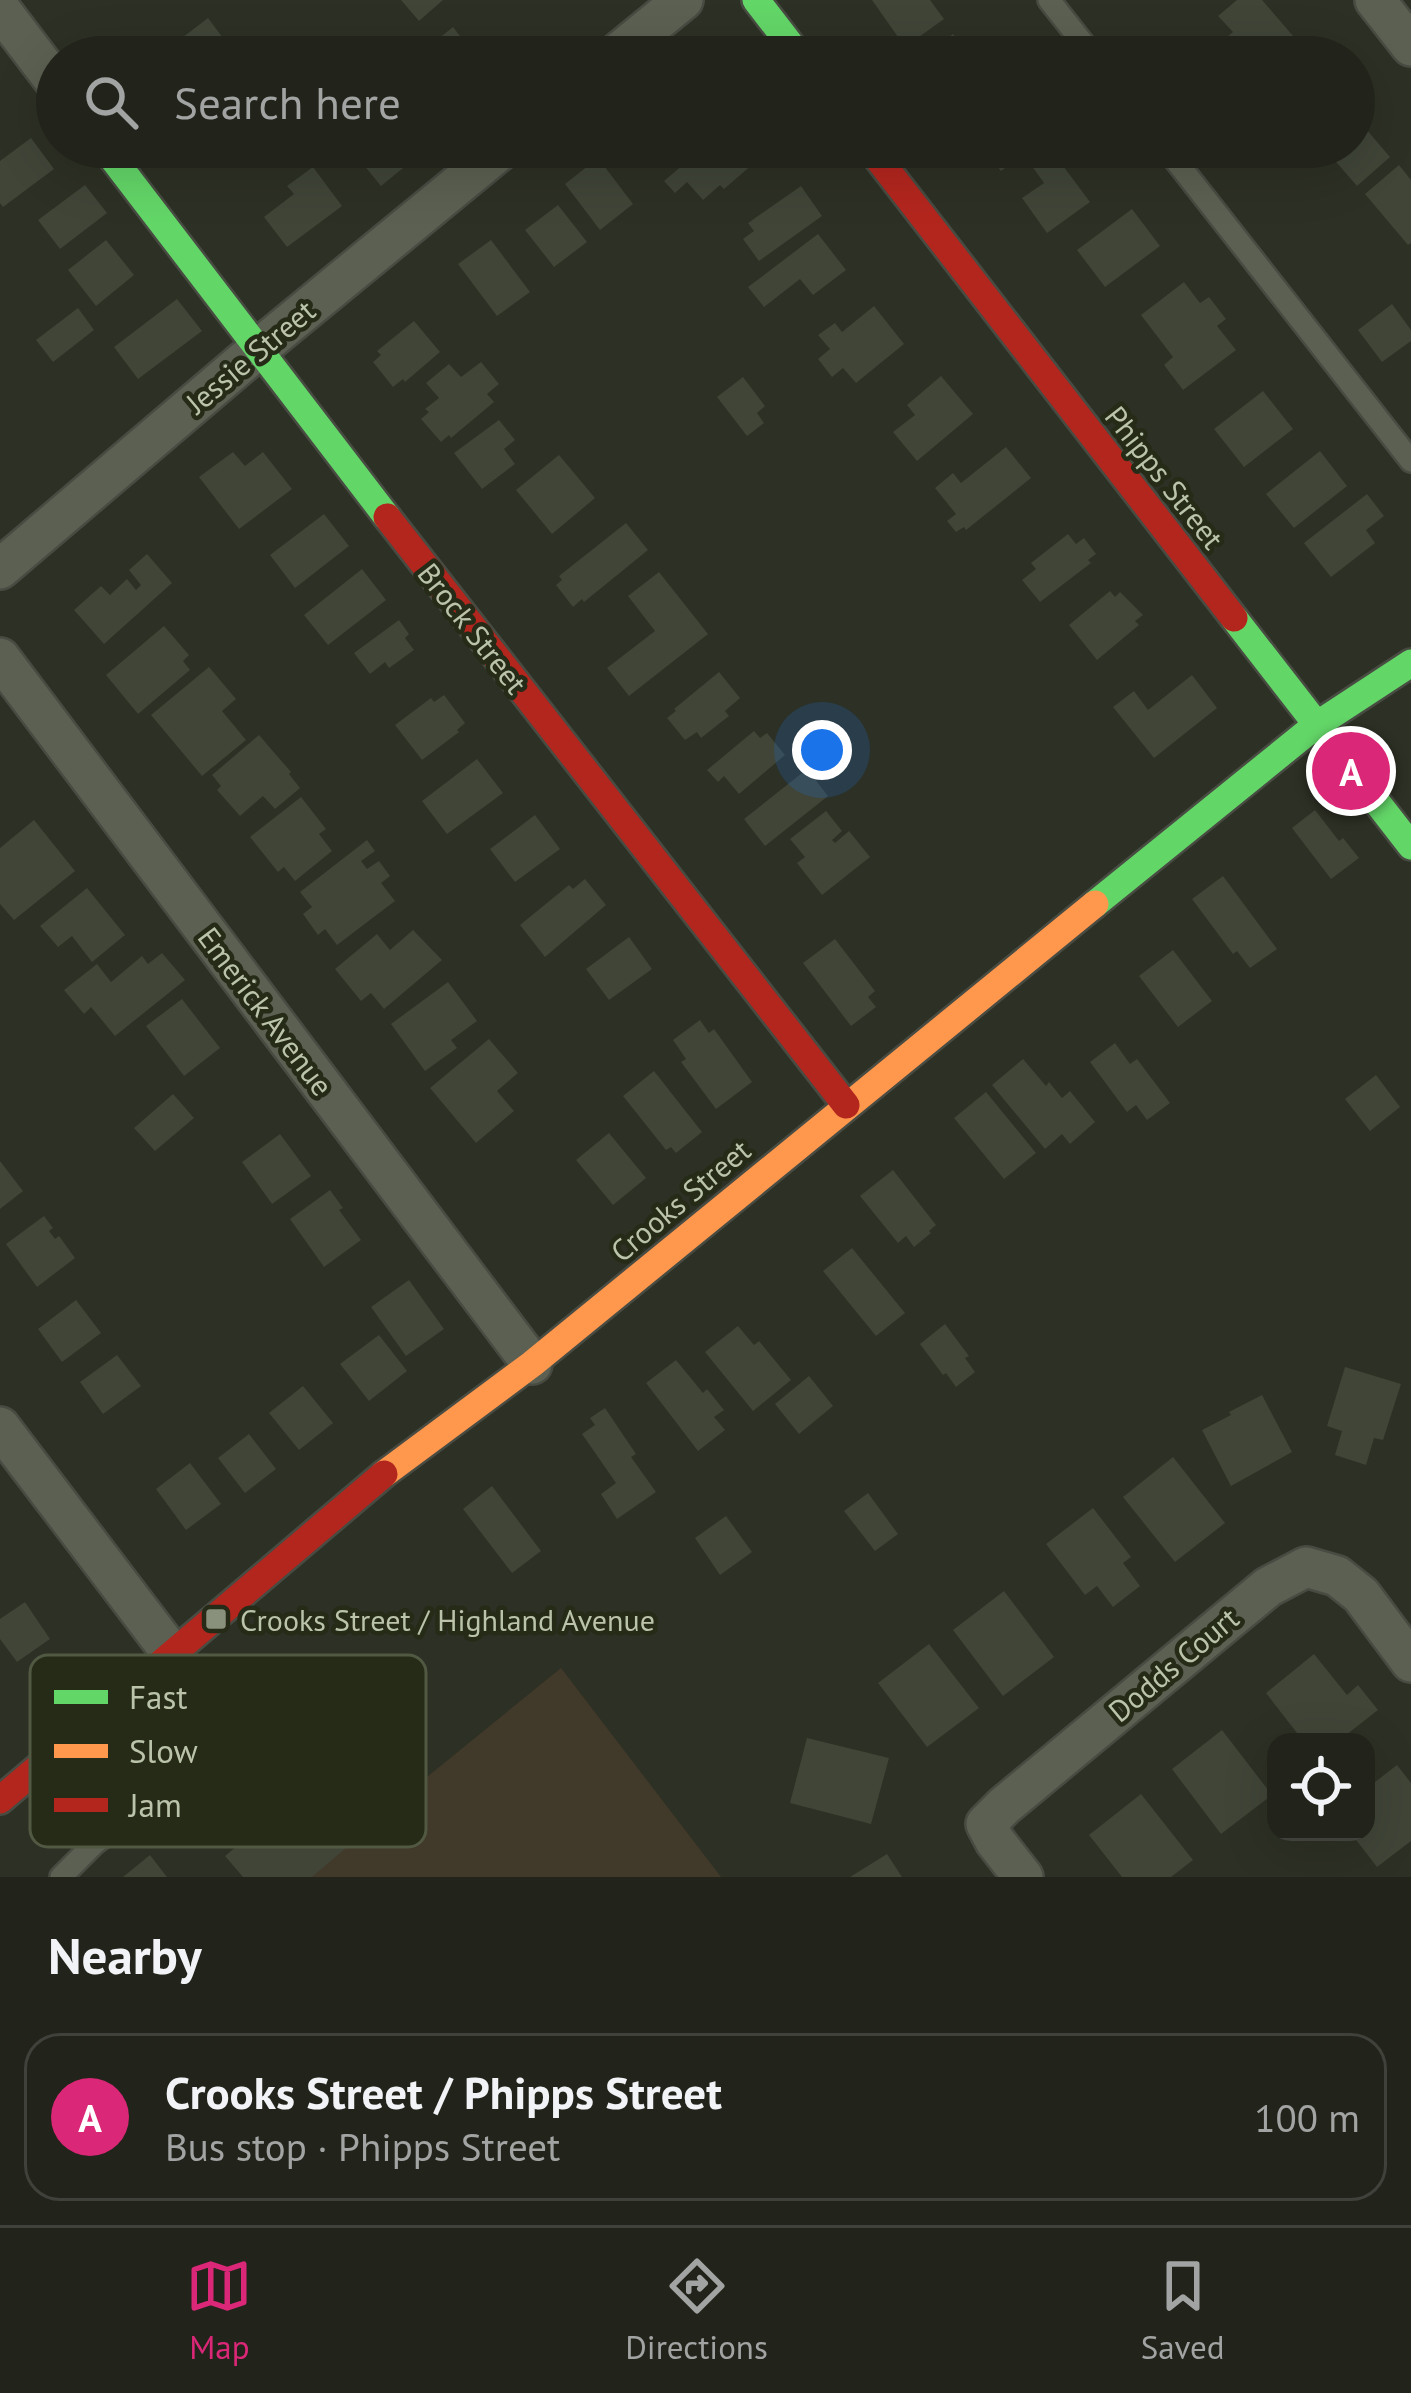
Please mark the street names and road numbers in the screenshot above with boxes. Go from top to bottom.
street label: Jessie Street [176,291,323,423]
street label: Phipps Street [1097,398,1233,556]
street label: Brock Street [410,555,536,701]
street label: Emerick Avenue [190,919,342,1103]
street label: Crooks Street [602,1130,758,1270]
street label: Dodds Court [1100,1598,1246,1730]

